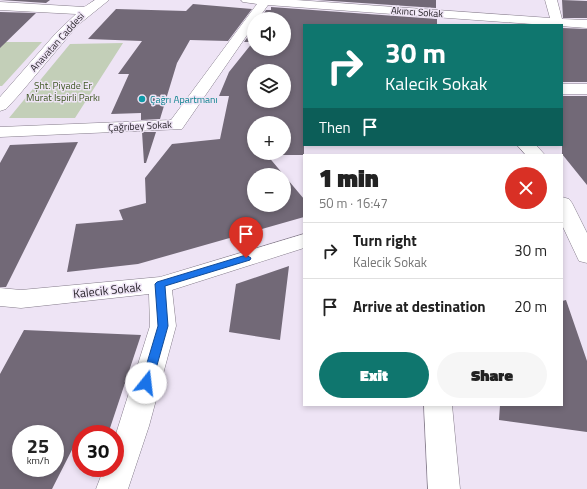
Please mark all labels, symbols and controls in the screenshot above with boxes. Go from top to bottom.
street label: Akıncı Sokak [390,3,444,21]
street label: Anavatan Caddesi [26,9,88,75]
map controls [247,12,291,212]
button: sound [247,12,291,56]
text: 30 m [385,31,446,74]
icon: right [319,40,371,92]
button: layers [247,64,291,108]
text: Kalecik Sokak [385,70,487,97]
park label: Şht. Piyade Er Murat İspirli Parkı [26,78,100,105]
place label: Çağrı Apartmanı [150,92,218,107]
marker: Çağrı Apartmanı [137,94,147,104]
button: + [247,116,291,160]
text: Then [319,116,351,139]
icon: arrive [359,116,381,138]
street label: Çağrıbey Sokak [108,117,172,135]
text: 1 min [319,160,379,196]
button: close [505,167,547,209]
button: − [247,168,291,212]
text: 50 m · 16:47 [319,193,388,213]
pin [229,217,263,258]
icon: arrive [235,223,257,245]
text: Turn right [353,229,417,252]
text: 30 m [514,239,547,262]
icon: right [319,240,341,262]
text: Kalecik Sokak [353,252,427,272]
street label: Kalecik Sokak [72,277,142,303]
text: Arrive at destination [353,295,486,318]
text: 20 m [514,295,547,318]
icon: arrive [319,296,341,318]
button: Exit [319,352,429,398]
button: Share [437,352,547,398]
position arrow [125,362,167,404]
speed limit sign: 30 [72,425,124,477]
text: 25 [27,430,49,461]
text: km/h [27,453,49,468]

